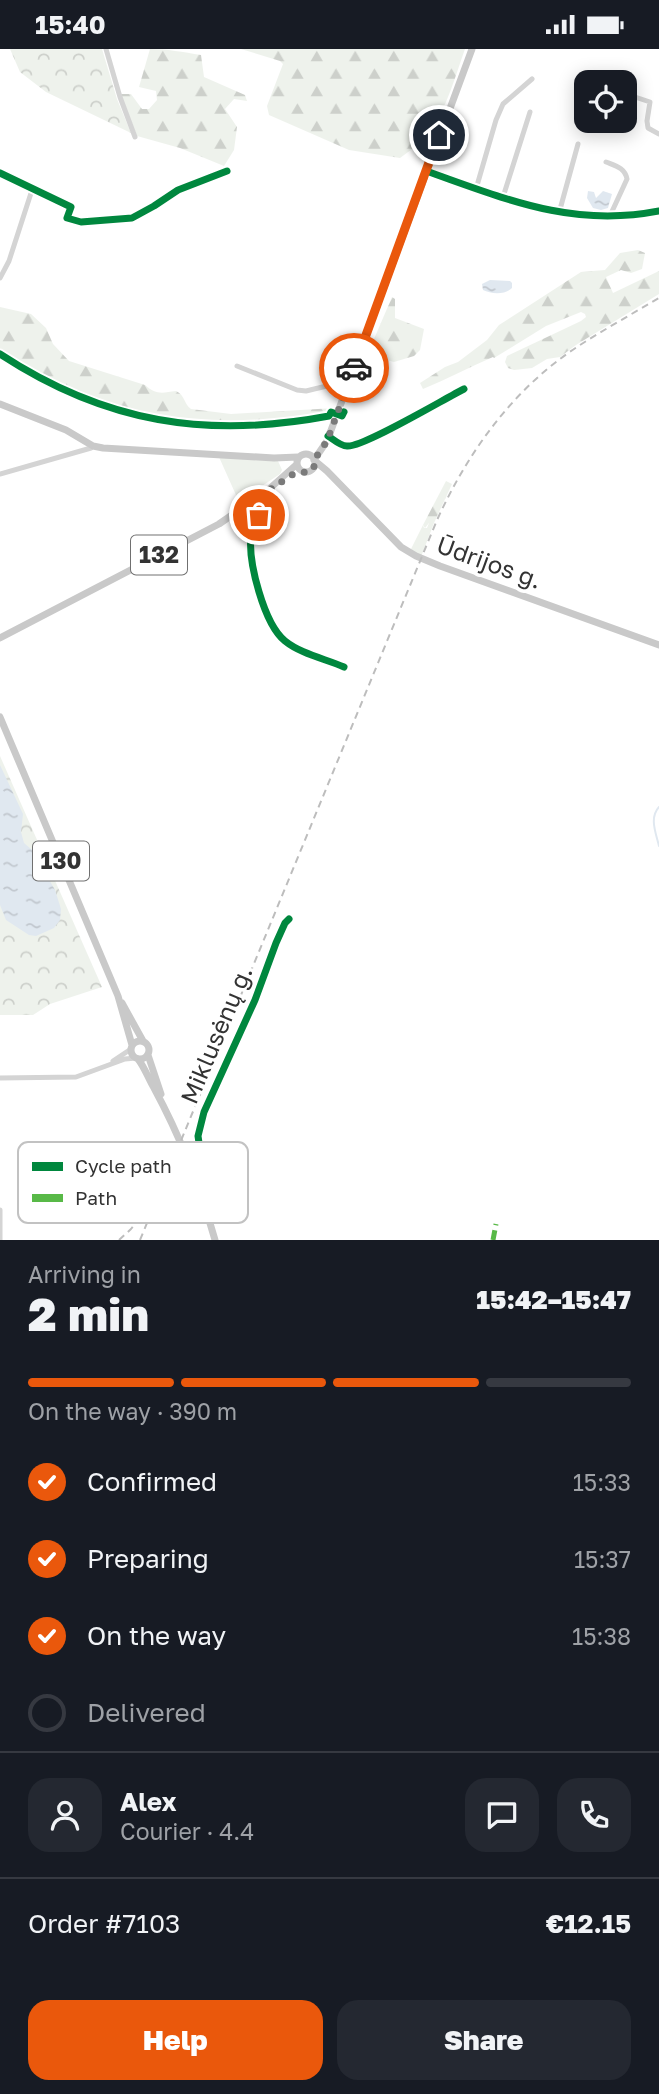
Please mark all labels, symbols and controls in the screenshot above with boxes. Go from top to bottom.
text: 15:40 [35,9,106,40]
map controls [574,70,637,133]
button: locate [574,70,637,133]
pin [409,105,469,165]
icon: home [420,116,458,154]
courier [319,333,389,403]
icon: car [335,349,373,387]
pin [229,485,289,545]
icon: bag [240,496,278,534]
street label: Ūdrijos g. [433,529,546,594]
road number: 132 [131,535,187,575]
road number: 130 [33,841,89,881]
street label: Miklusėnų g. [174,961,258,1108]
legend [18,1142,248,1223]
text: Cycle path [75,1154,172,1177]
text: Path [75,1186,117,1209]
text: Arriving in [28,1260,141,1288]
text: 15:42–15:47 [476,1284,631,1315]
text: 2 min [28,1286,149,1341]
text: On the way · 390 m [28,1397,237,1425]
icon: check [28,1463,66,1501]
text: Confirmed [87,1466,217,1497]
text: 15:33 [573,1468,631,1496]
icon: check [28,1540,66,1578]
text: Preparing [87,1543,209,1574]
text: 15:37 [574,1545,631,1573]
icon: check [28,1617,66,1655]
text: On the way [87,1620,226,1651]
text: 15:38 [572,1622,631,1650]
text: Delivered [87,1697,206,1728]
button: person [28,1778,102,1852]
button: chat [465,1778,539,1852]
button: phone [557,1778,631,1852]
text: Alex [120,1786,177,1817]
text: Courier · 4.4 [120,1817,254,1845]
text: Order #7103 [28,1908,180,1939]
text: €12.15 [546,1908,631,1939]
button: Help [28,2000,323,2080]
button: Share [337,2000,631,2080]

